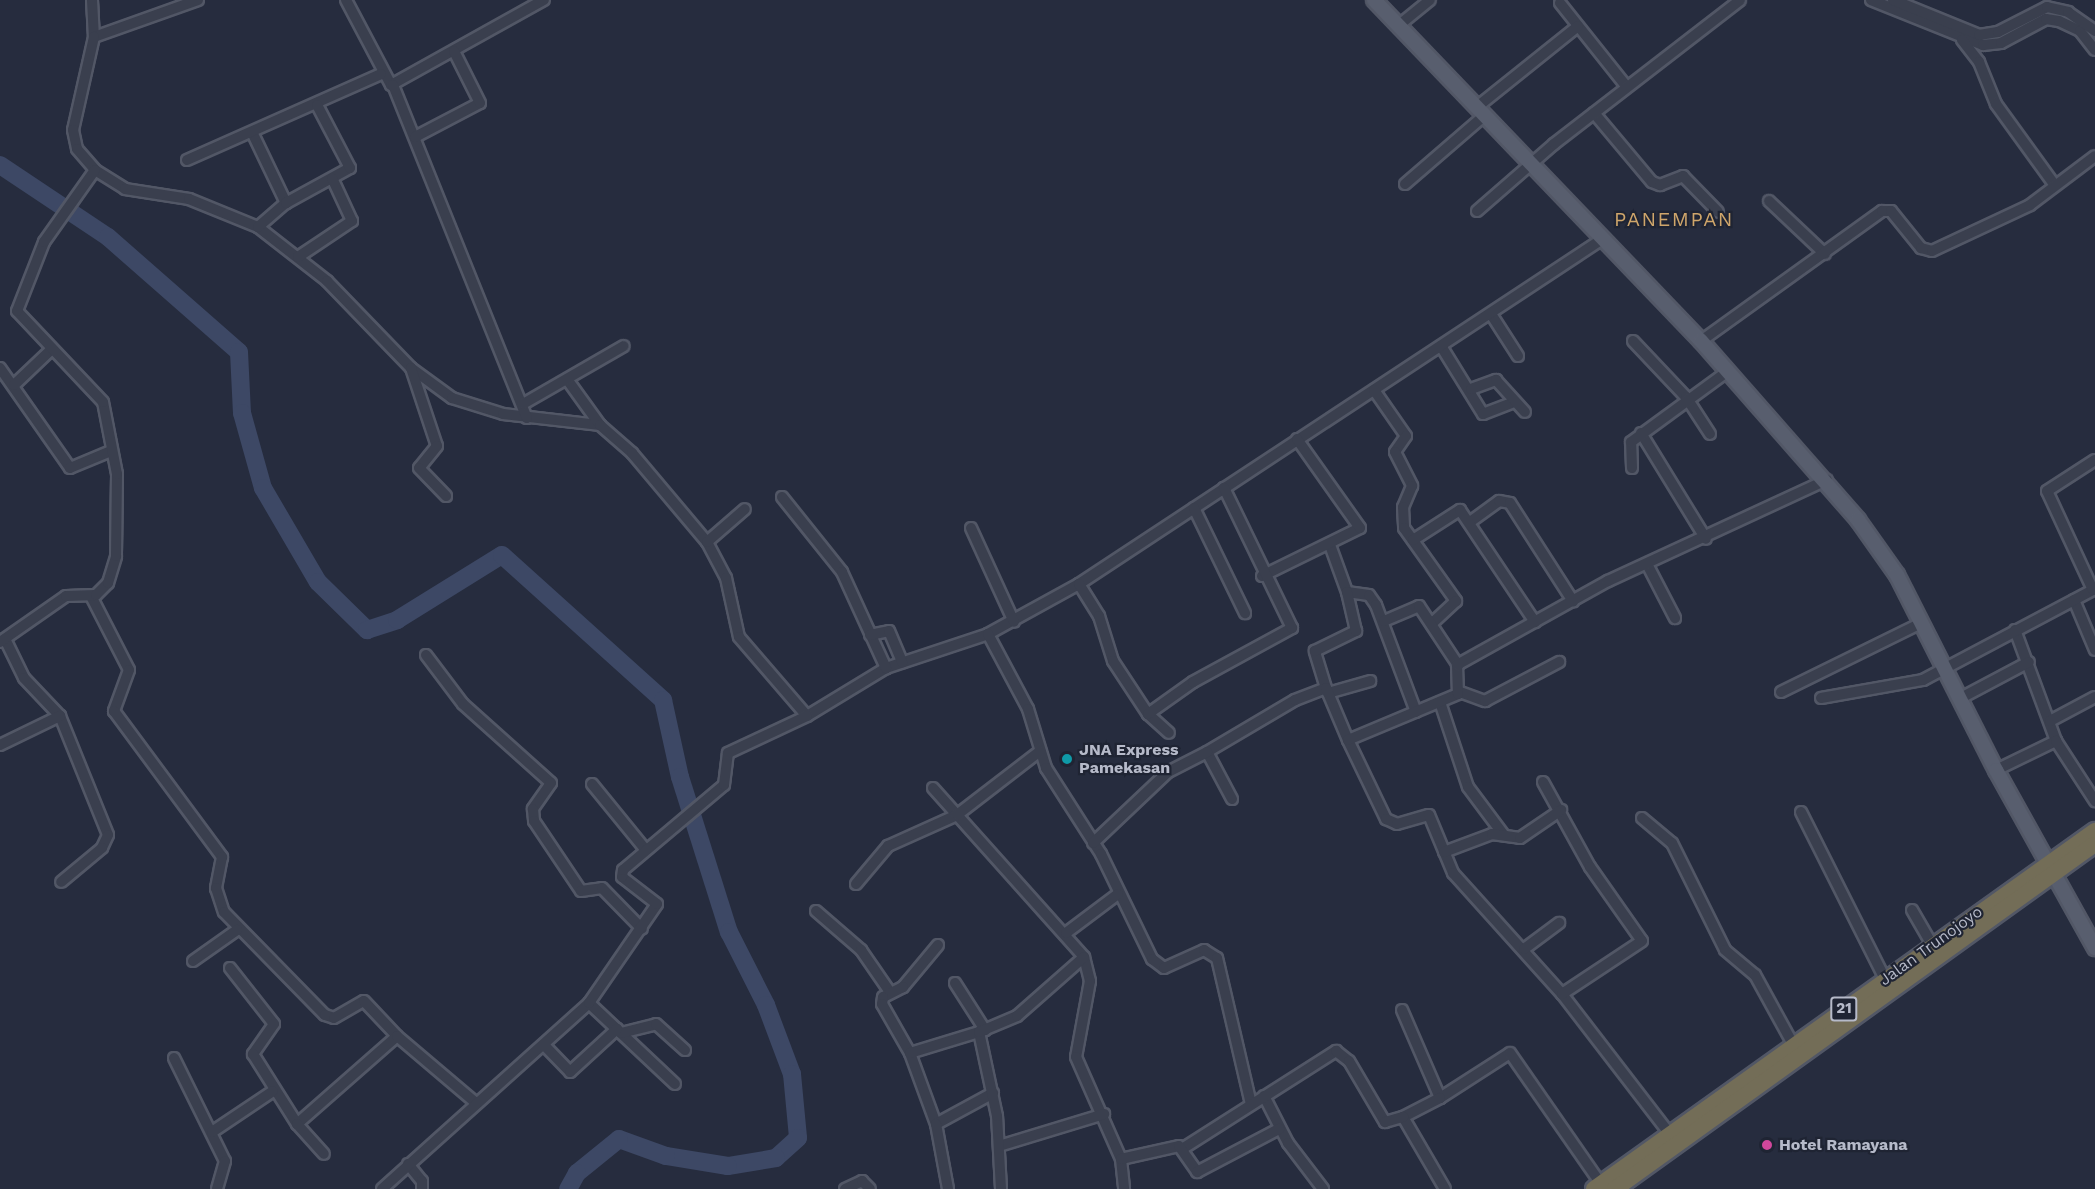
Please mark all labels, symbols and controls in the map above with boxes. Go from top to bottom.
district label: PANEMPAN [1614,207,1734,231]
place label: JNA Express Pamekasan [1079,740,1179,778]
marker: JNA Express Pamekasan [1060,752,1074,766]
street label: Jalan Trunojoyo [1876,902,1986,990]
road number: 21 [1829,997,1859,1021]
place label: Hotel Ramayana [1779,1135,1908,1155]
marker: Hotel Ramayana [1760,1138,1774,1152]

